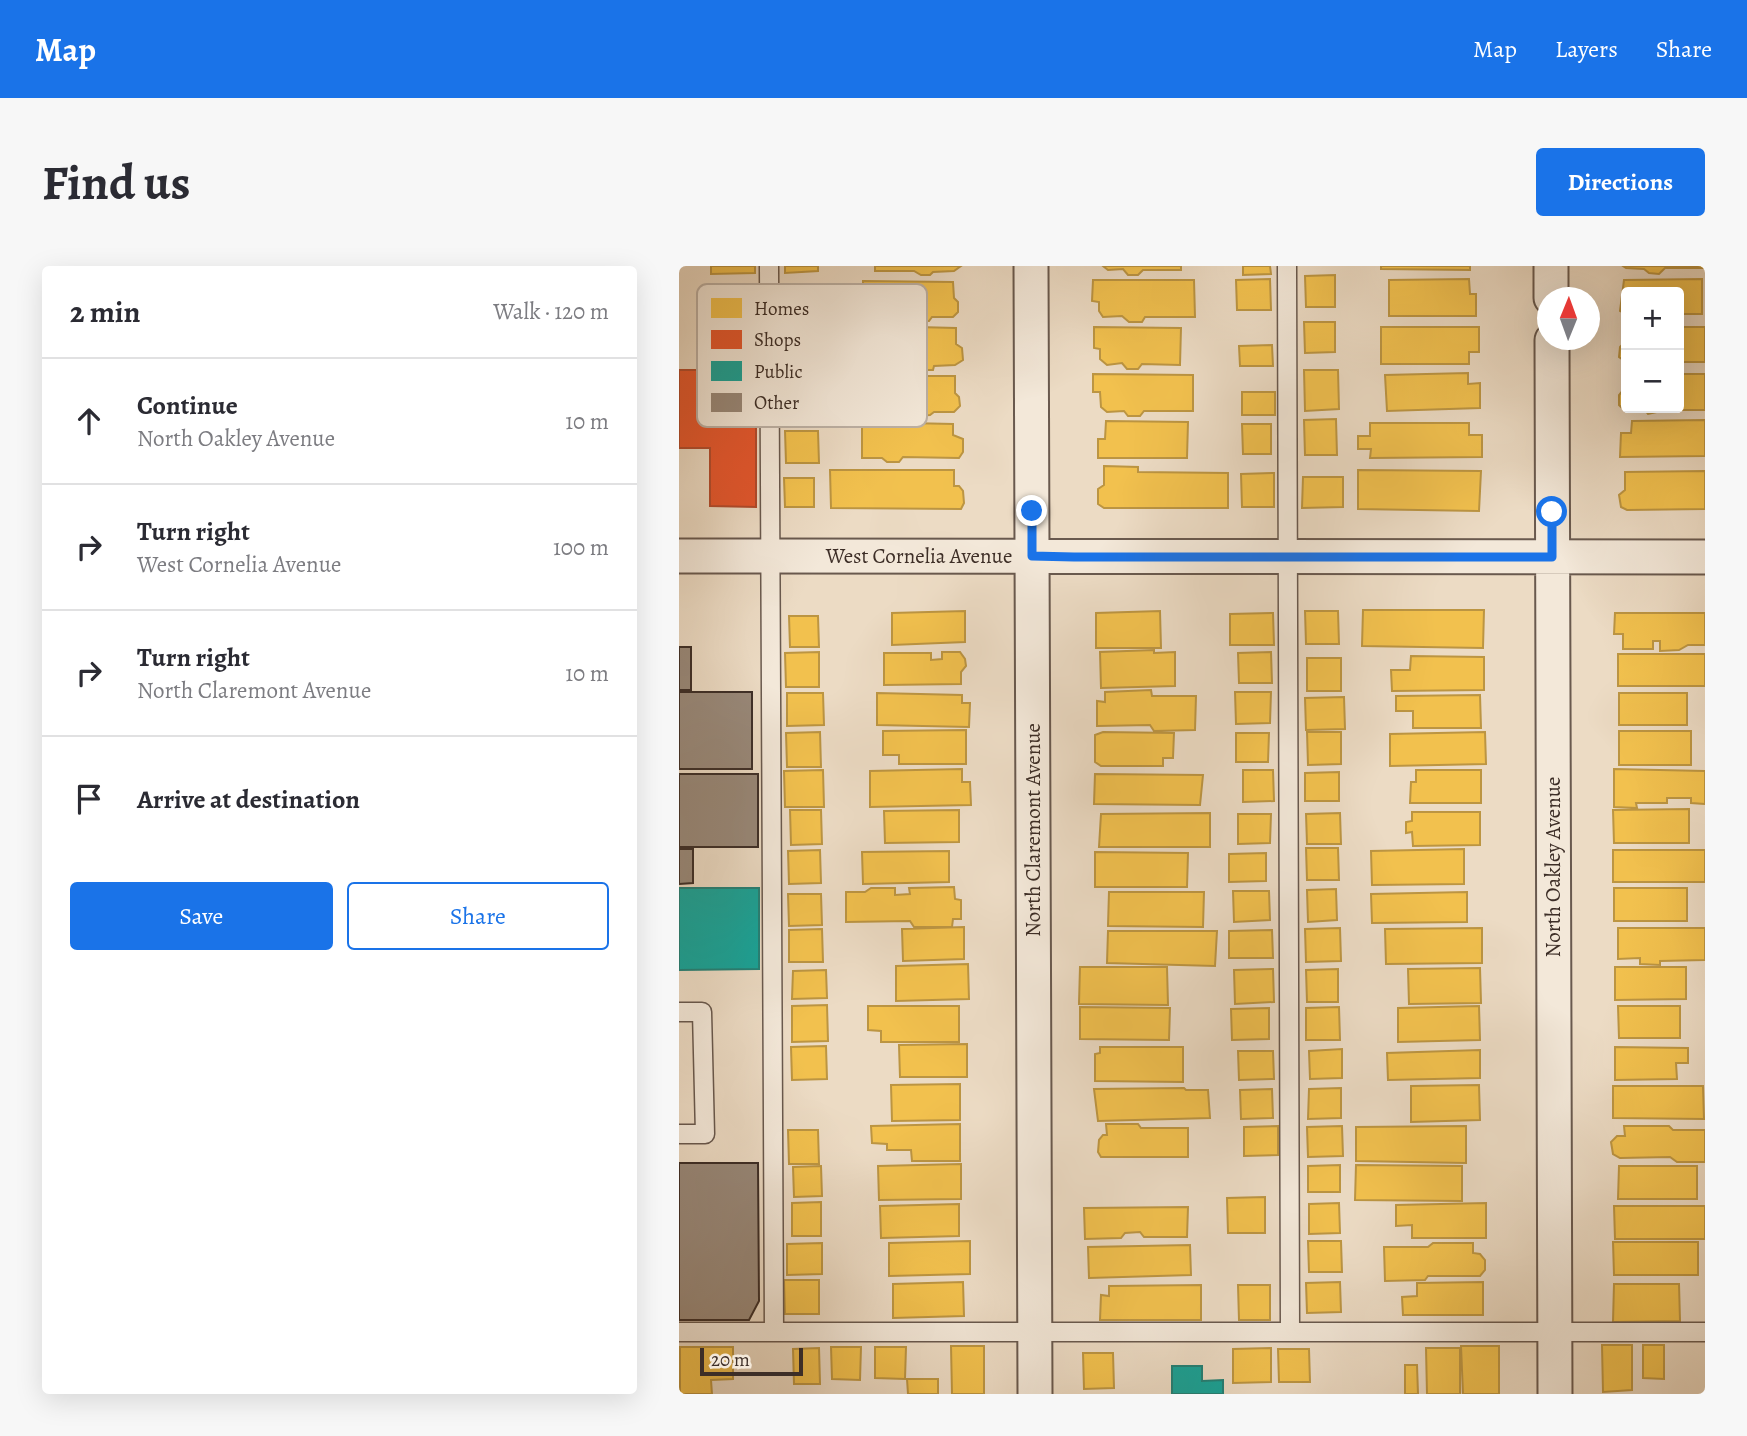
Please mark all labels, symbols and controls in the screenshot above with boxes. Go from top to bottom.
text: Map [35,27,96,72]
text: Map [1473,33,1517,65]
text: Layers [1555,33,1618,65]
text: Share [1656,33,1712,65]
button: Directions [1536,148,1705,216]
text: Find us [42,149,190,216]
legend [697,284,927,427]
north arrow [1537,287,1600,350]
map controls [1621,287,1684,413]
button: + [1621,287,1684,350]
text: 2 min [70,292,140,332]
text: Walk · 120 m [493,296,609,327]
text: Homes [754,296,809,322]
text: Shops [754,327,801,353]
button: − [1621,350,1684,413]
text: Public [754,359,802,385]
text: Continue [137,388,238,423]
text: Other [754,390,799,416]
icon: ahead [70,402,108,440]
text: 10 m [565,406,609,437]
text: North Oakley Avenue [137,423,335,454]
route end [1016,495,1047,526]
route start [1536,496,1567,527]
text: Turn right [137,514,250,549]
icon: right [70,528,108,566]
text: 100 m [553,532,609,563]
street label: West Cornelia Avenue [825,542,1012,570]
text: West Cornelia Avenue [137,549,341,580]
text: Turn right [137,640,250,675]
icon: right [70,654,108,692]
text: 10 m [565,658,609,689]
text: North Claremont Avenue [137,675,371,706]
street label: North Claremont Avenue [1019,723,1047,937]
street label: North Oakley Avenue [1539,777,1567,957]
icon: arrive [70,780,108,818]
text: Arrive at destination [137,782,360,817]
button: Save [70,882,333,950]
button: Share [347,882,609,950]
scale bar [700,1345,803,1377]
text: 20 m [711,1347,750,1373]

